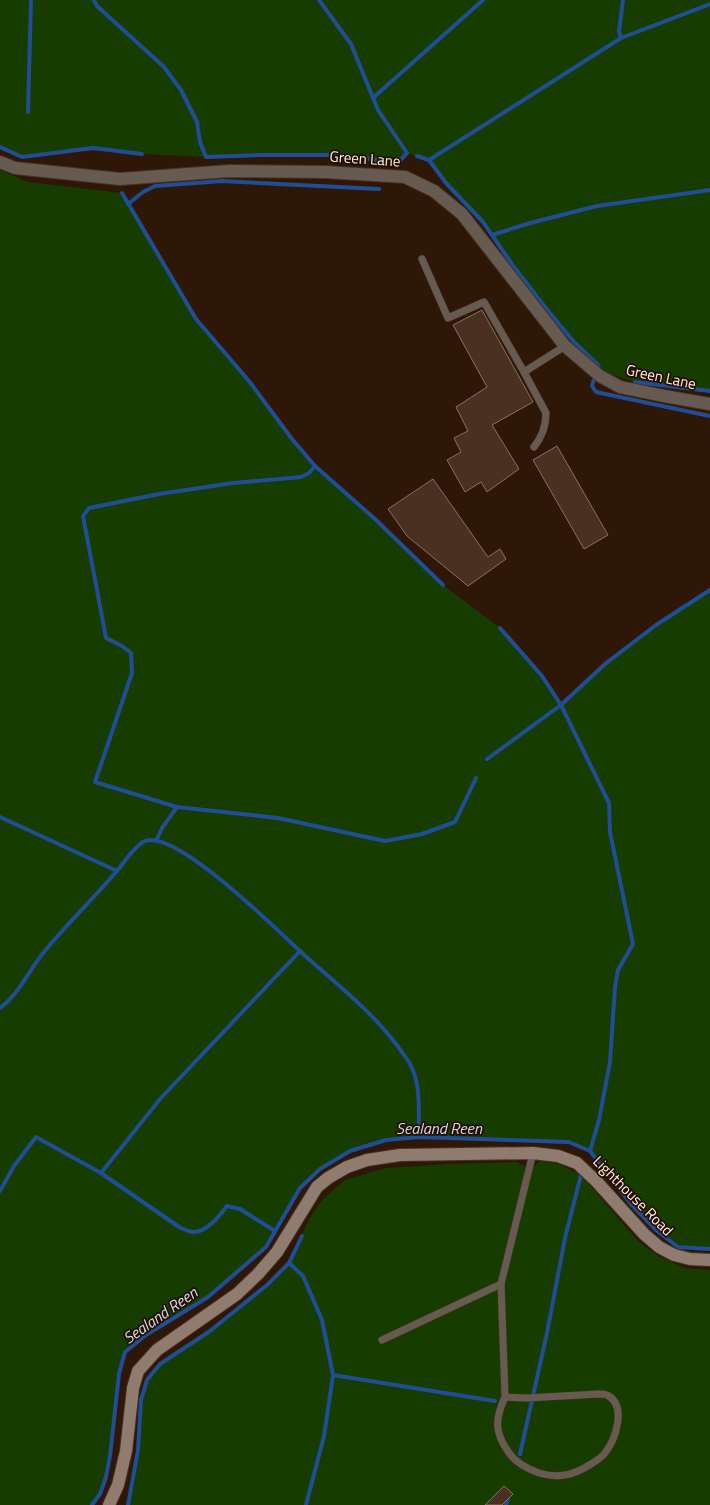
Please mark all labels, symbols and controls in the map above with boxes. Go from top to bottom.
street label: Green Lane [329,145,401,172]
street label: Green Lane [624,358,698,395]
water label: Sealand Reen [396,1116,483,1140]
street label: Lighthouse Road [588,1150,679,1241]
water label: Sealand Reen [118,1280,203,1349]

